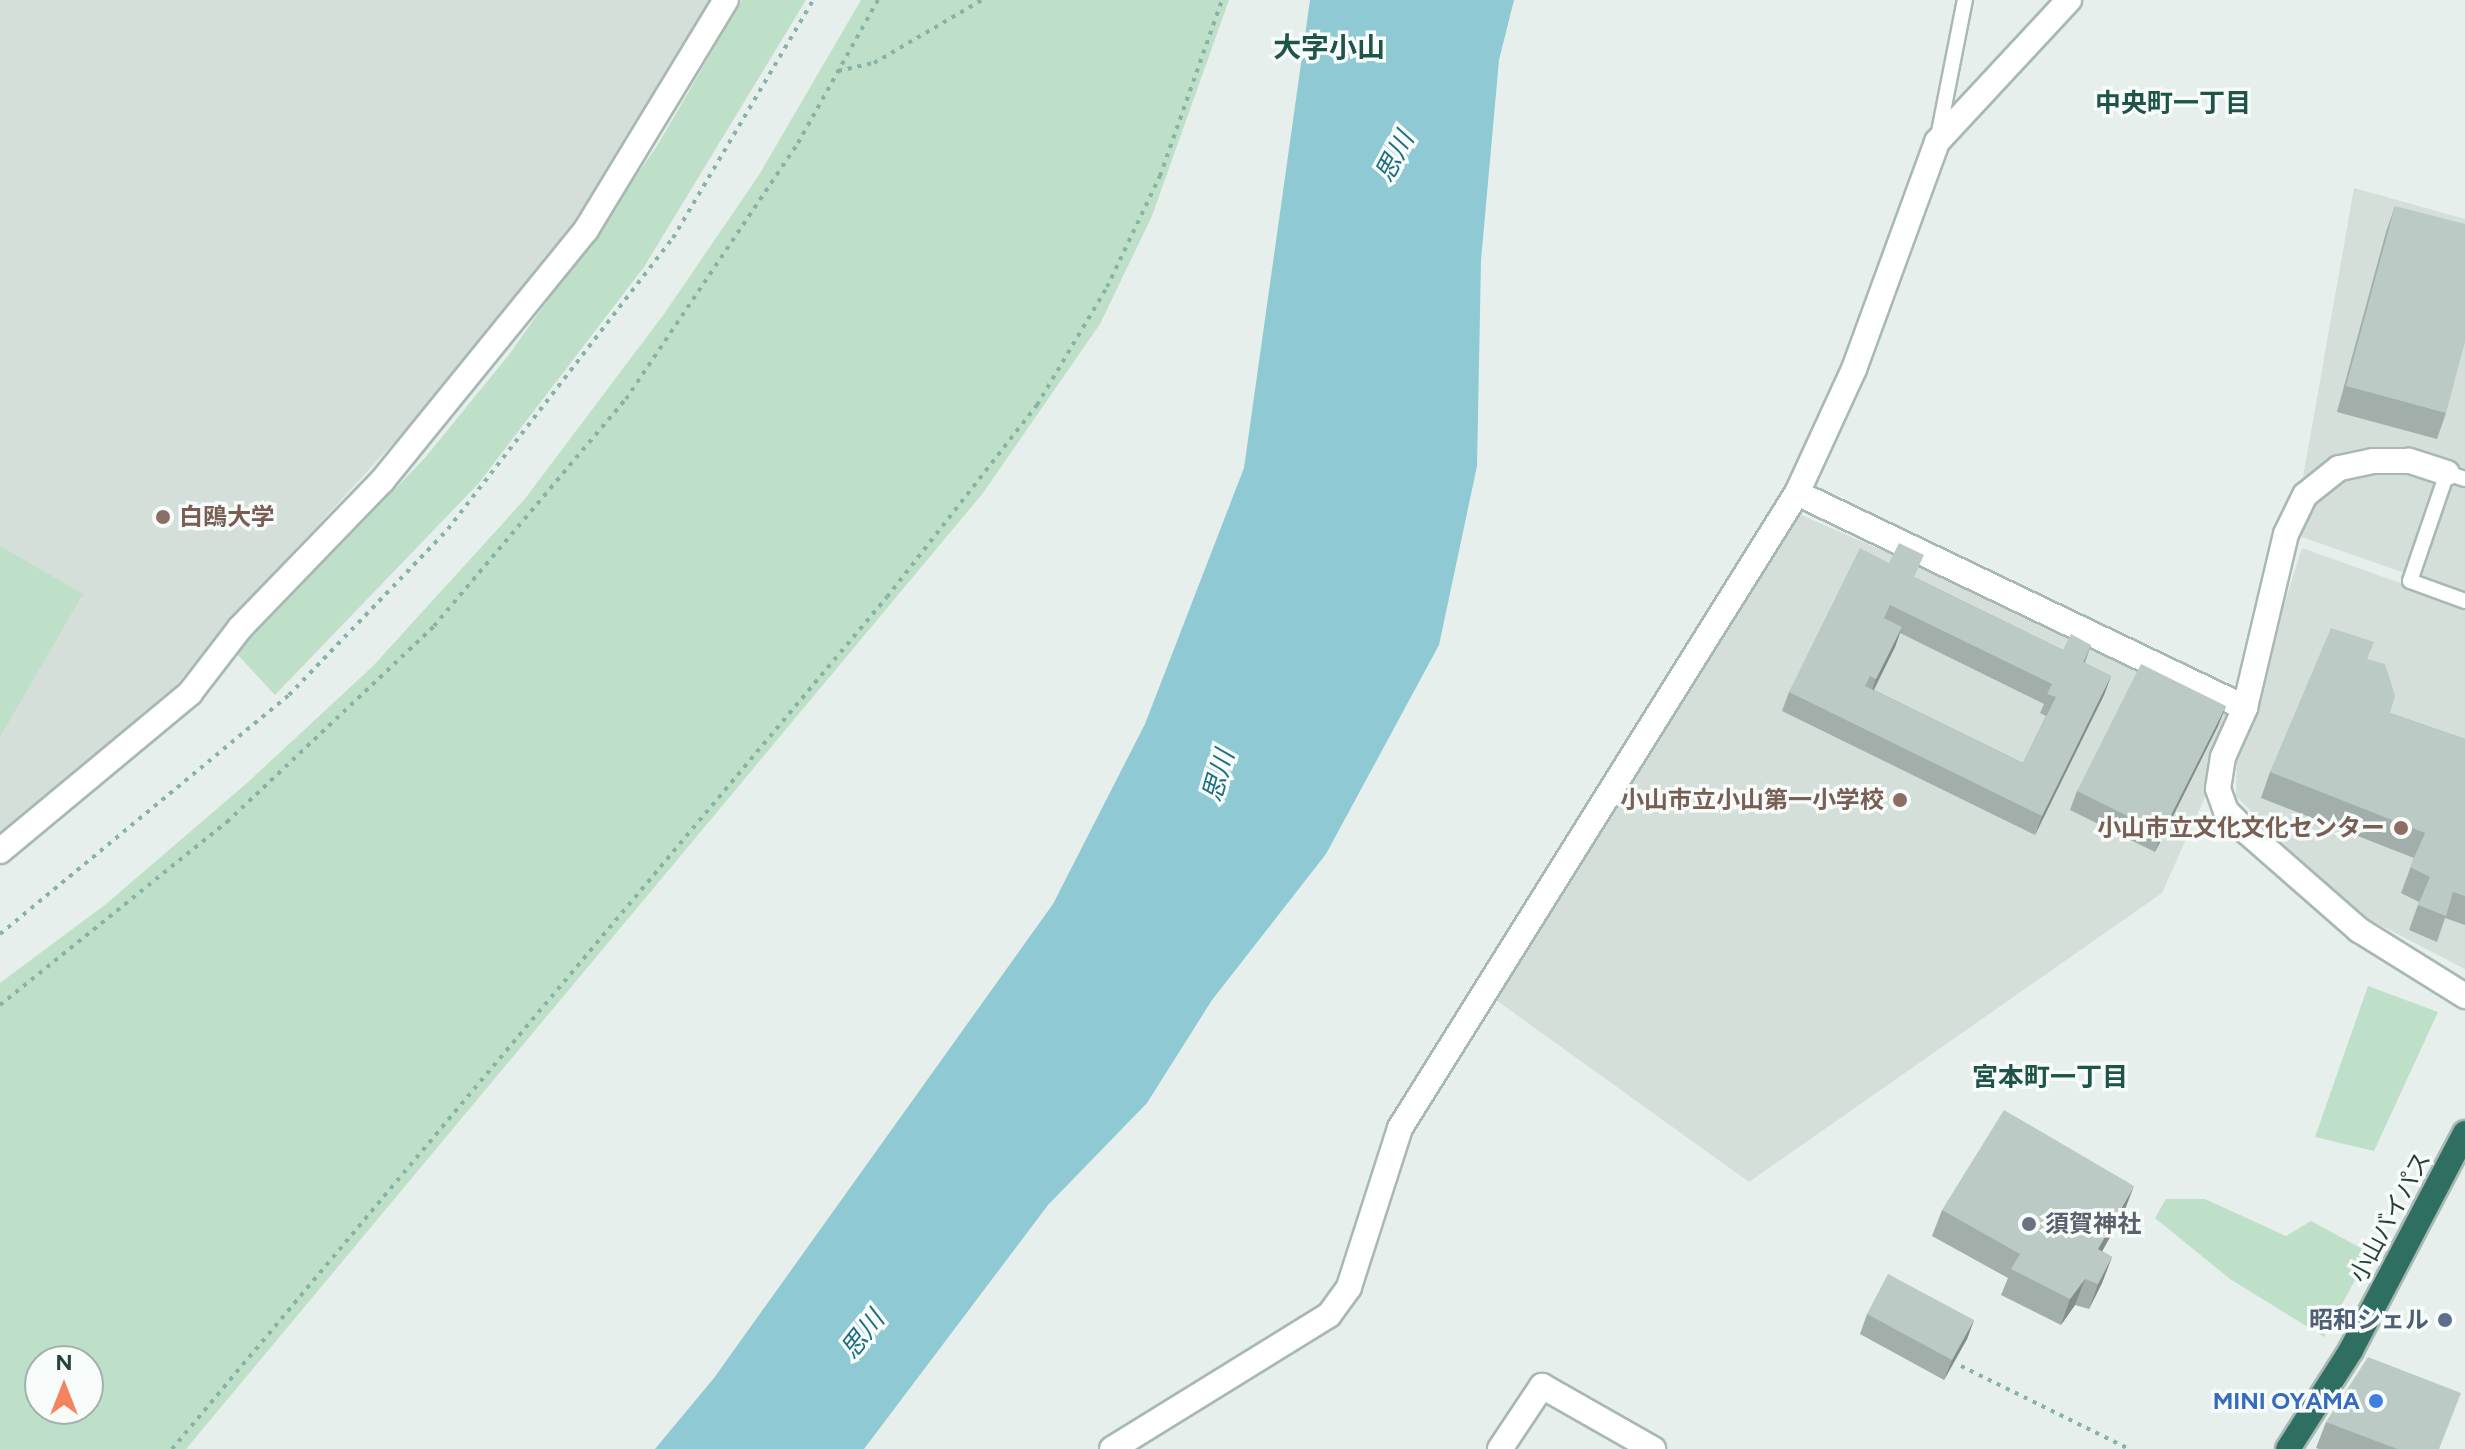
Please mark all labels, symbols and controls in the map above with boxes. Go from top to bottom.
district label: 大字小山 [1273,30,1385,64]
district label: 中央町一丁目 [2095,88,2251,120]
water label: 思川 [1369,127,1421,187]
place label: 白鴎大学 [179,503,275,531]
marker: 白鴎大学 [154,508,172,526]
water label: 思川 [1197,747,1241,805]
place label: 小山市立小山第一小学校 [1620,786,1884,814]
marker: 小山市立小山第一小学校 [1891,791,1909,809]
place label: 小山市立文化文化センター [2097,814,2385,842]
marker: 小山市立文化文化センター [2392,819,2410,837]
district label: 宮本町一丁目 [1972,1062,2128,1094]
street label: 小山バイパス [2343,1147,2437,1287]
place label: 須賀神社 [2045,1210,2141,1238]
marker: 須賀神社 [2020,1215,2038,1233]
water label: 思川 [835,1305,891,1365]
place label: 昭和シェル [2309,1306,2429,1334]
marker: 昭和シェル [2436,1311,2454,1329]
north arrow [24,1345,104,1425]
text: N [55,1349,73,1376]
place label: MINI OYAMA [2213,1387,2360,1415]
marker: MINI OYAMA [2367,1392,2385,1410]

